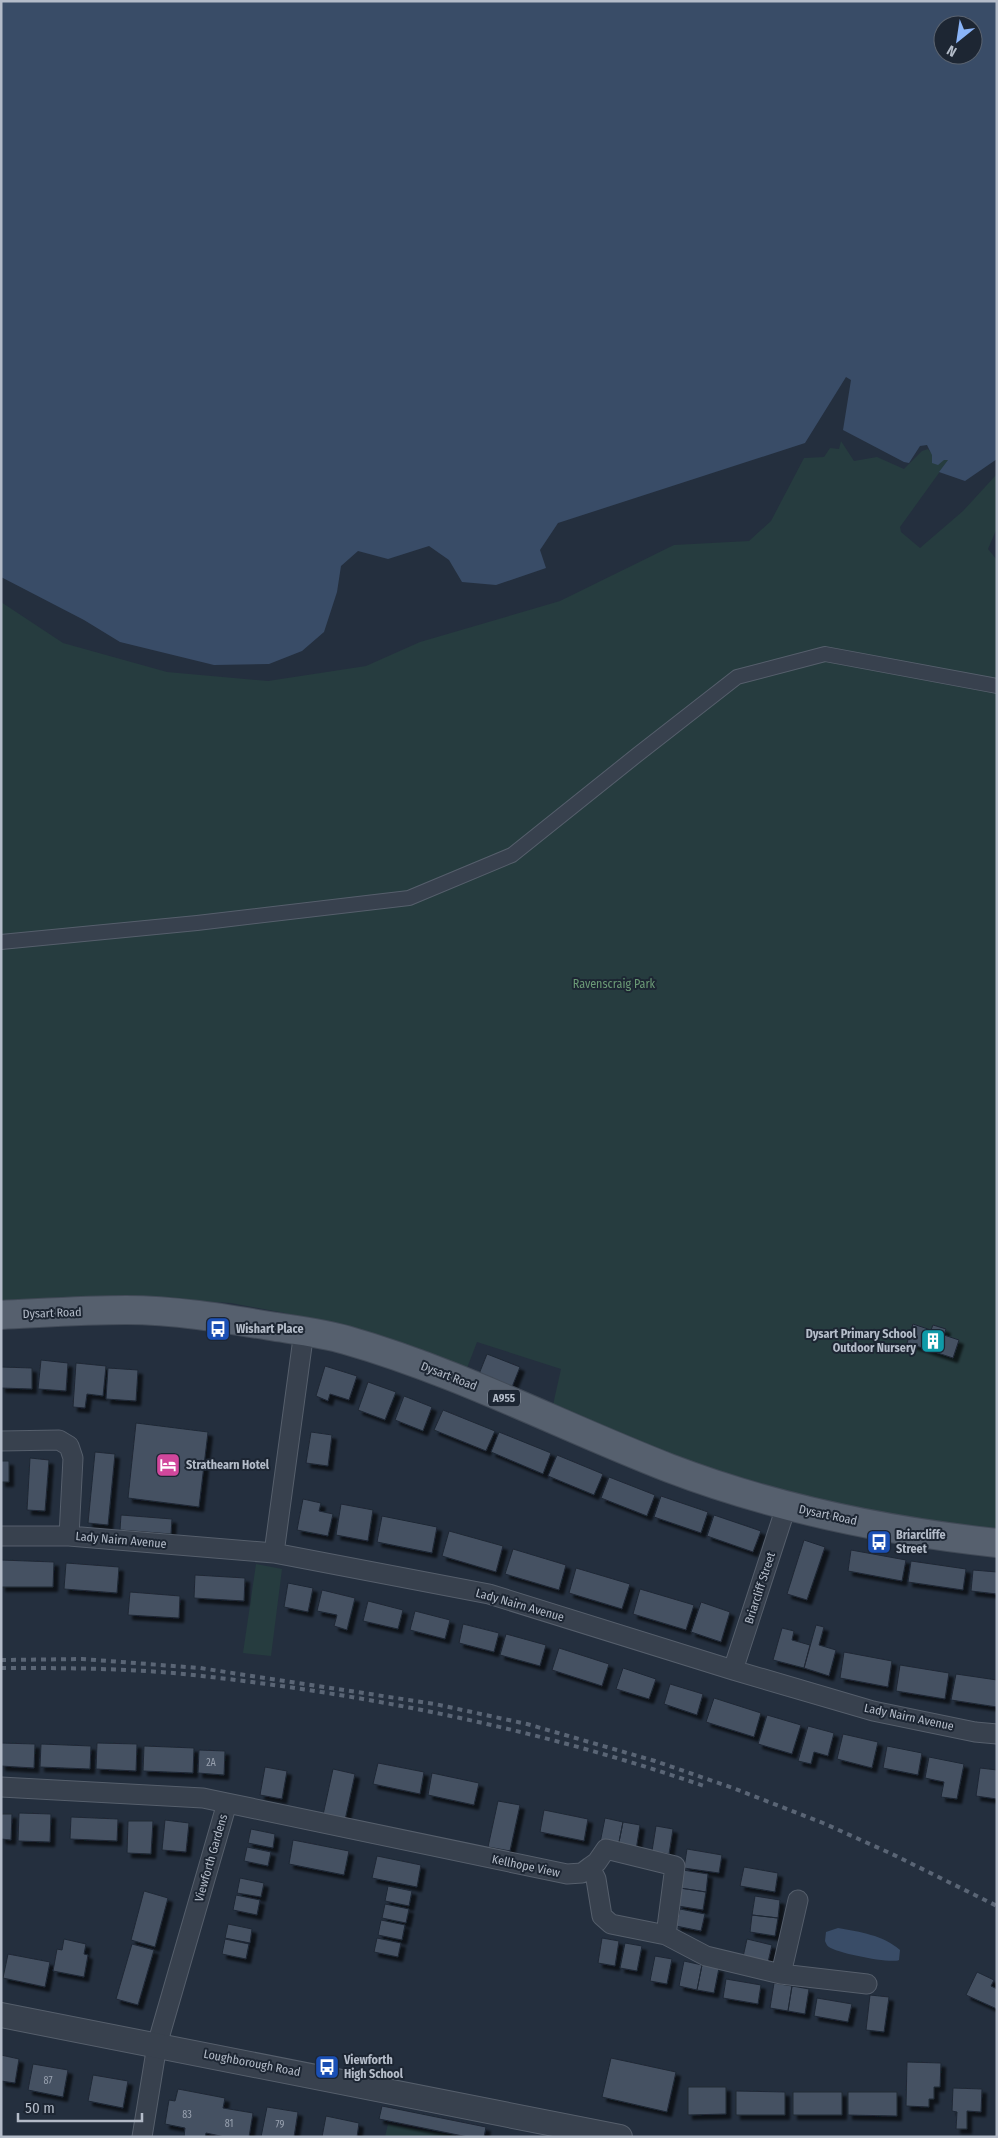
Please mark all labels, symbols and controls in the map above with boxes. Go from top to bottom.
north arrow [933,15,983,65]
text: N [944,41,960,60]
park label: Ravenscraig Park [573,977,656,991]
street label: Dysart Road [22,1305,82,1321]
bus stop icon: Wishart Place [205,1316,231,1342]
place label: Wishart Place [236,1322,304,1336]
place label: Dysart Primary School Outdoor Nursery [806,1327,917,1355]
building icon: Dysart Primary School Outdoor Nursery [920,1328,946,1354]
street label: Dysart Road [419,1359,479,1393]
road number: A955 [488,1390,520,1406]
hotel icon: Strathearn Hotel [155,1452,181,1478]
place label: Strathearn Hotel [186,1458,270,1472]
street label: Dysart Road [798,1502,858,1528]
place label: Briarcliffe Street [896,1528,946,1556]
street label: Lady Nairn Avenue [75,1529,167,1551]
bus stop icon: Briarcliffe Street [866,1529,892,1555]
street label: Briarcliff Street [742,1550,778,1626]
street label: Lady Nairn Avenue [474,1586,566,1624]
street label: Lady Nairn Avenue [863,1701,955,1733]
house number: 2A [206,1757,217,1769]
street label: Viewforth Gardens [192,1813,230,1903]
street label: Kellhope View [491,1852,561,1880]
street label: Loughborough Road [202,2047,302,2079]
place label: Viewforth High School [343,2053,404,2081]
bus stop icon: Viewforth High School [314,2054,340,2080]
house number: 87 [44,2075,52,2087]
scale bar [18,2090,141,2122]
text: 50 m [25,2099,55,2117]
house number: 83 [182,2109,192,2121]
house number: 81 [225,2118,233,2130]
house number: 79 [276,2119,285,2131]

